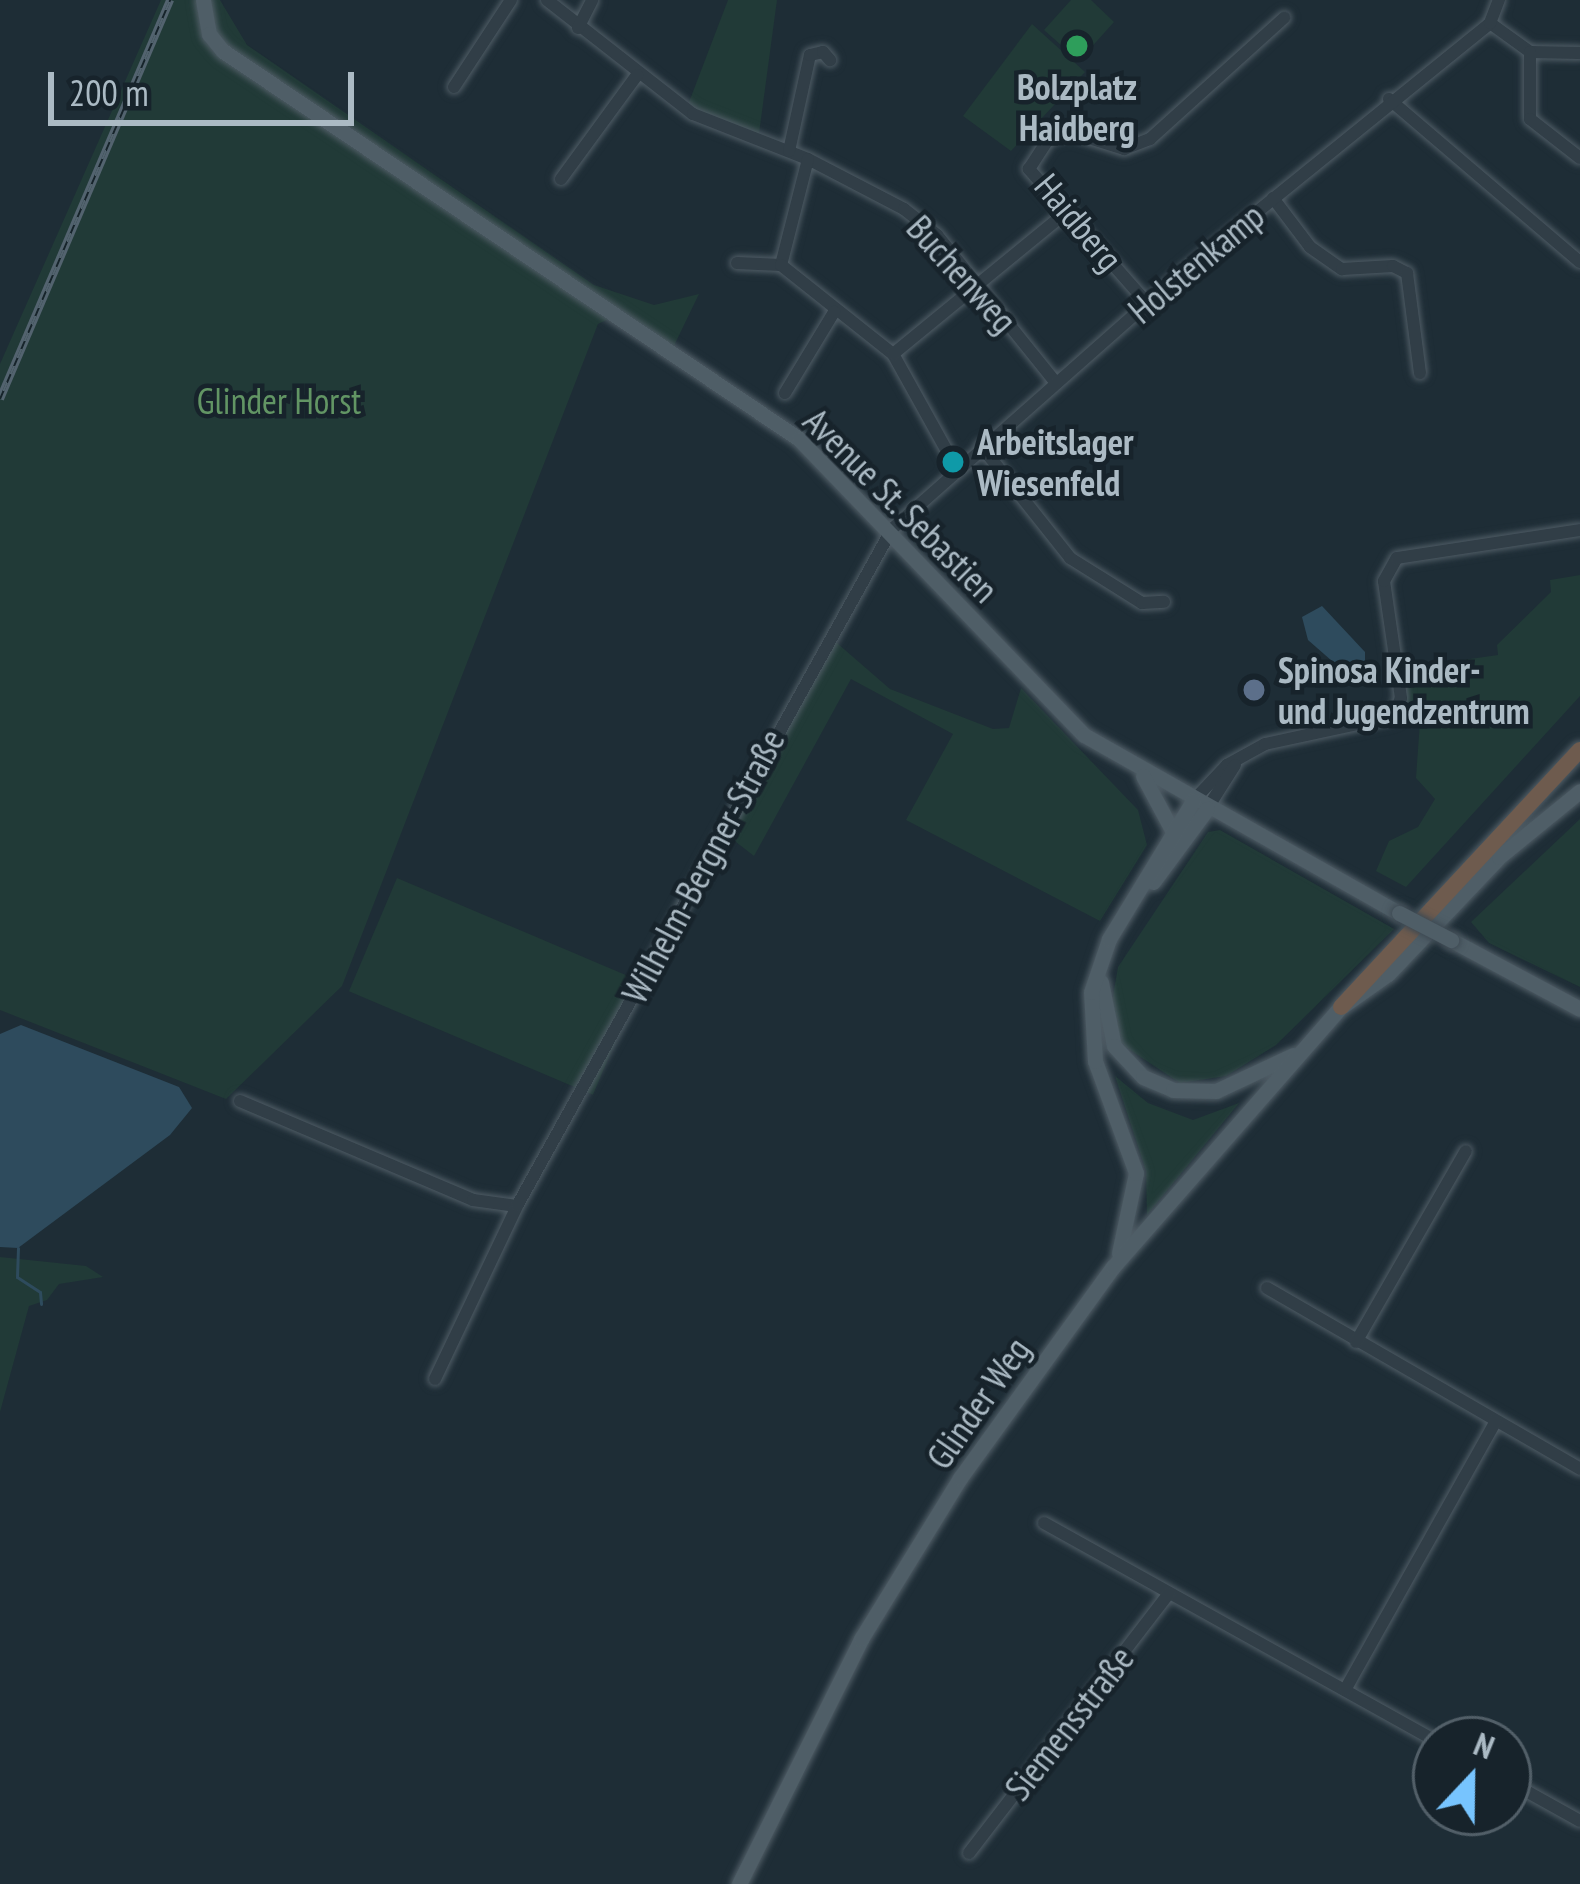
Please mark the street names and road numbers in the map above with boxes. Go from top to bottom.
street label: Haidberg [1026,165,1132,279]
street label: Holstenkamp [1120,194,1272,332]
street label: Buchenweg [898,206,1026,342]
street label: Avenue St. Sebastien [794,398,1008,612]
street label: Wilhelm-Bergner-Straße [613,722,793,1010]
street label: Glinder Weg [917,1329,1039,1477]
street label: Siemensstraße [996,1638,1142,1808]

